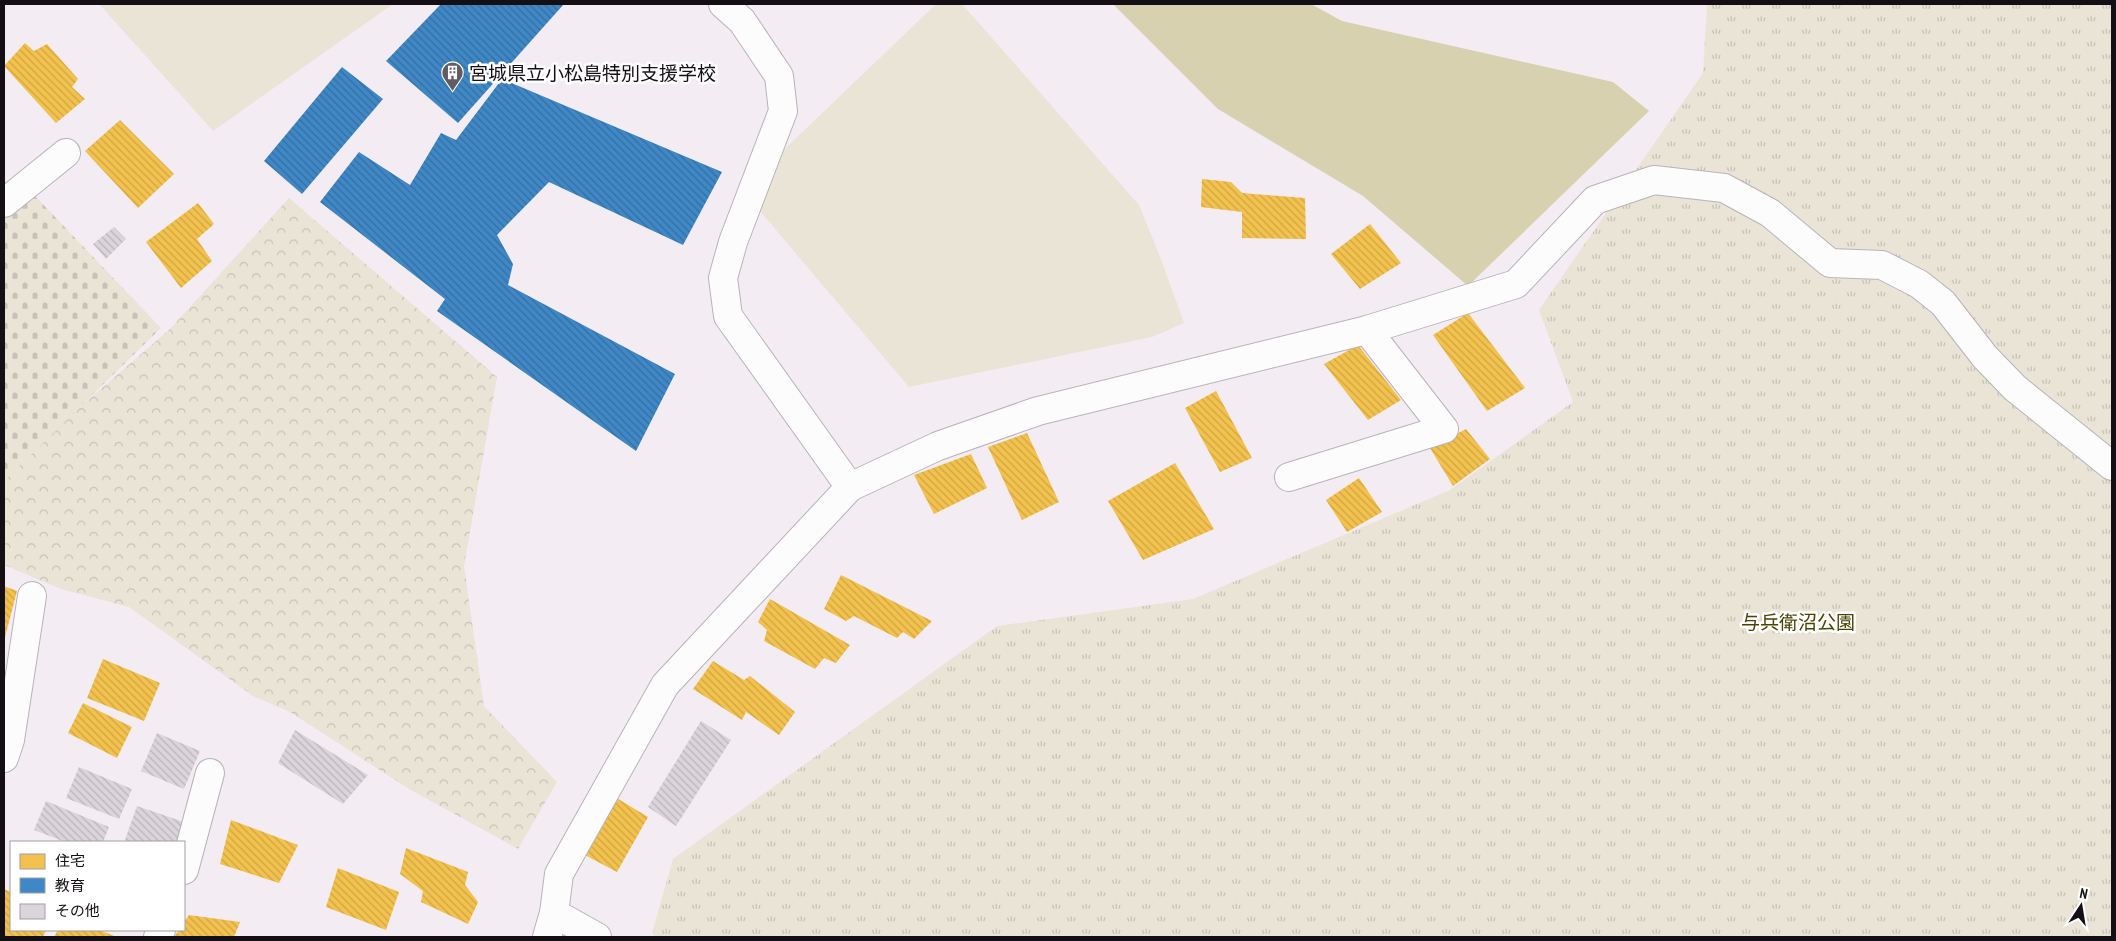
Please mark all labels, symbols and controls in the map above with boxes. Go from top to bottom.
building icon: 宮城県立小松島特別支援学校 [441,61,465,92]
place label: 宮城県立小松島特別支援学校 [469,61,716,85]
park label: 与兵衛沼公園 [1741,610,1855,634]
legend [10,841,185,931]
text: 住宅 [55,851,85,870]
text: 教育 [55,876,85,895]
north arrow [2056,881,2106,931]
text: N [2078,884,2089,903]
text: その他 [55,901,100,920]

